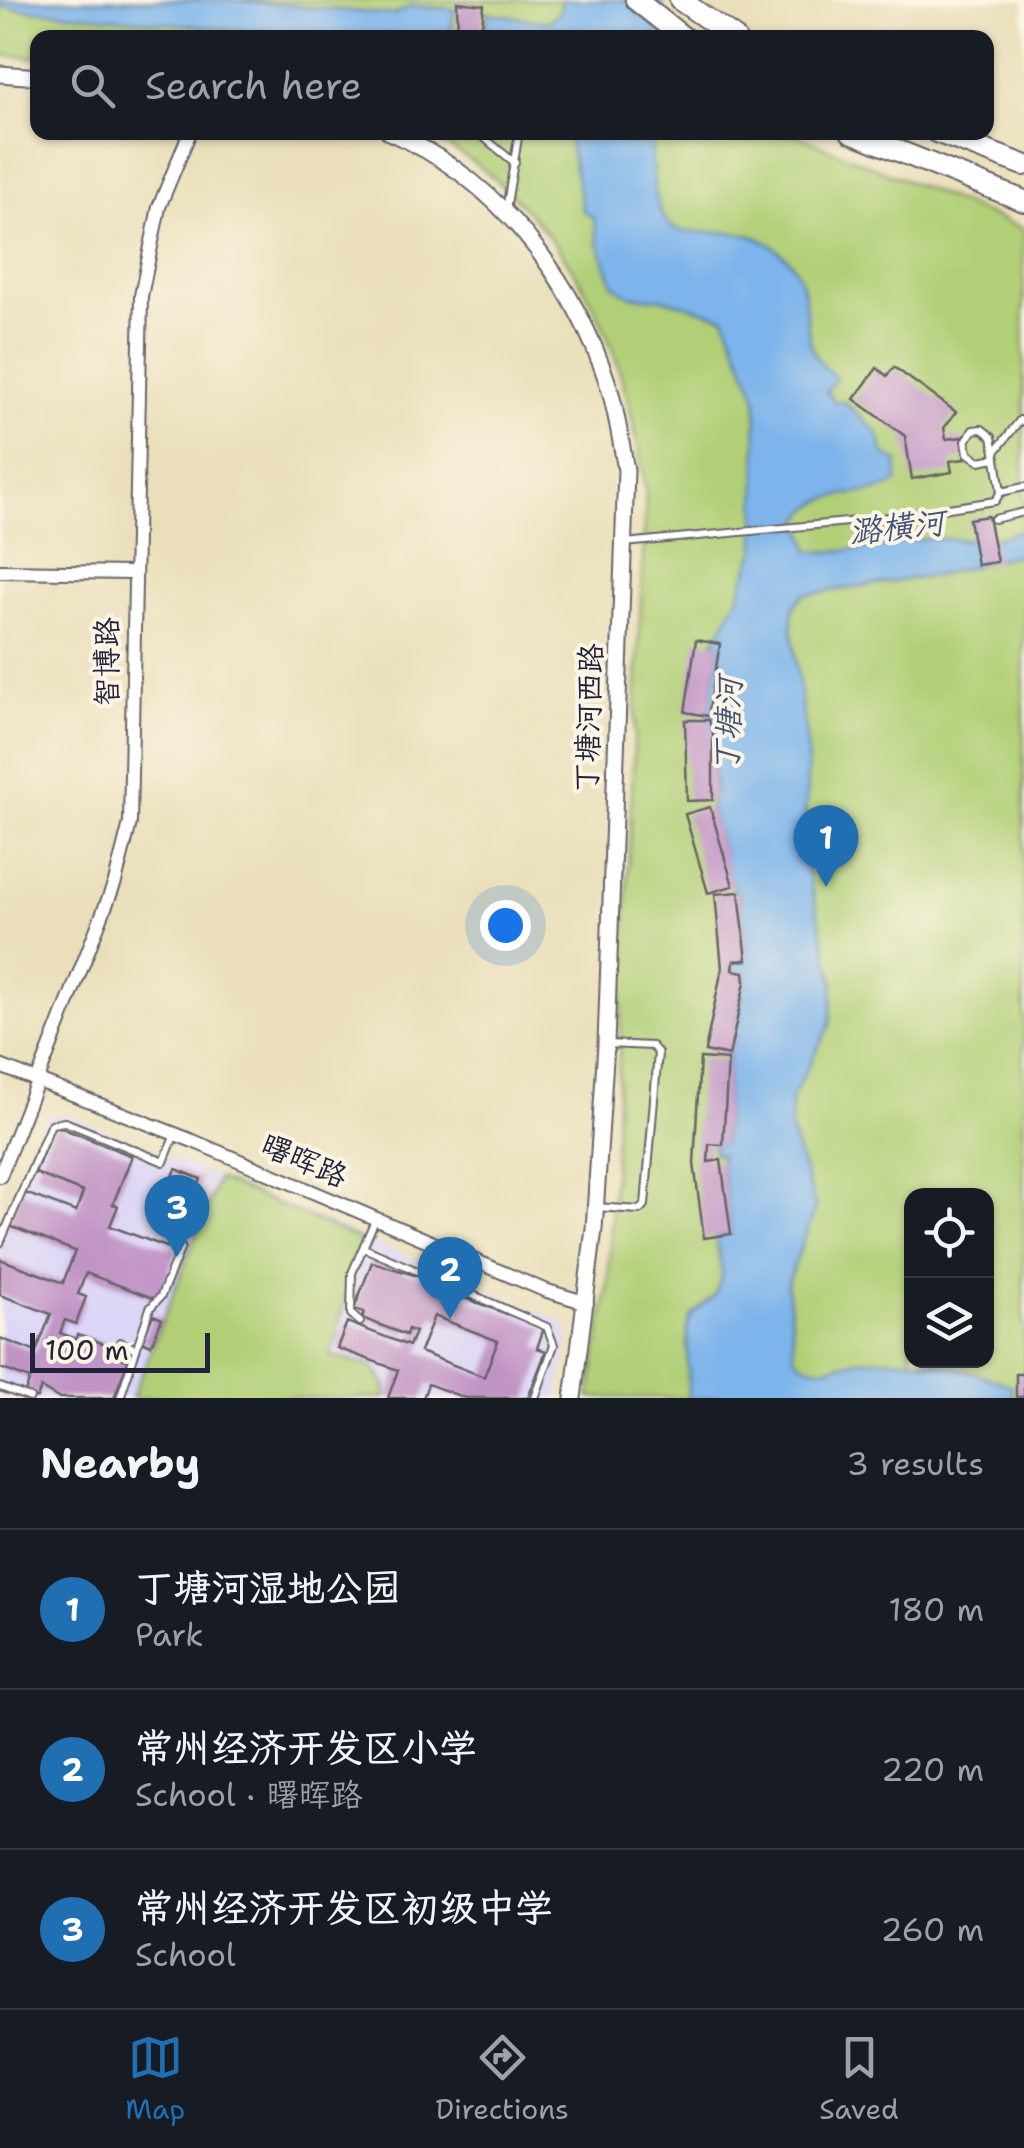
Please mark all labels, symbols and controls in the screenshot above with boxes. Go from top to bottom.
search box [30,30,994,140]
icon: search [65,58,120,113]
text: Search here [145,60,362,111]
water label: 潞横河 [847,500,952,553]
street label: 智博路 [86,617,127,707]
street label: 丁塘河西路 [565,642,612,794]
water label: 丁塘河 [704,671,751,774]
pin: 1 [794,804,858,887]
your location [480,900,531,951]
street label: 曙晖路 [255,1124,354,1197]
pin: 3 [144,1174,210,1257]
map controls [904,1188,994,1368]
button: locate [904,1188,994,1278]
pin: 2 [418,1236,482,1319]
button: layers [904,1278,994,1368]
scale bar [30,1328,210,1372]
text: 100 m [45,1331,129,1369]
text: Nearby [40,1435,200,1491]
text: 3 results [847,1442,984,1485]
text: 丁塘河湿地公园 [135,1562,401,1613]
text: 1 [65,1588,80,1631]
text: 180 m [888,1588,984,1631]
text: Park [135,1613,204,1656]
text: 常州经济开发区小学 [135,1722,477,1773]
text: 2 [61,1748,84,1791]
text: 220 m [881,1748,984,1791]
text: School · 曙晖路 [135,1773,362,1816]
text: 常州经济开发区初级中学 [135,1882,553,1933]
text: 3 [61,1908,84,1951]
text: 260 m [881,1908,984,1951]
text: School [135,1933,236,1976]
tab: Map [125,2030,185,2128]
tab: Directions [436,2030,569,2128]
tab: Saved [819,2030,899,2128]

